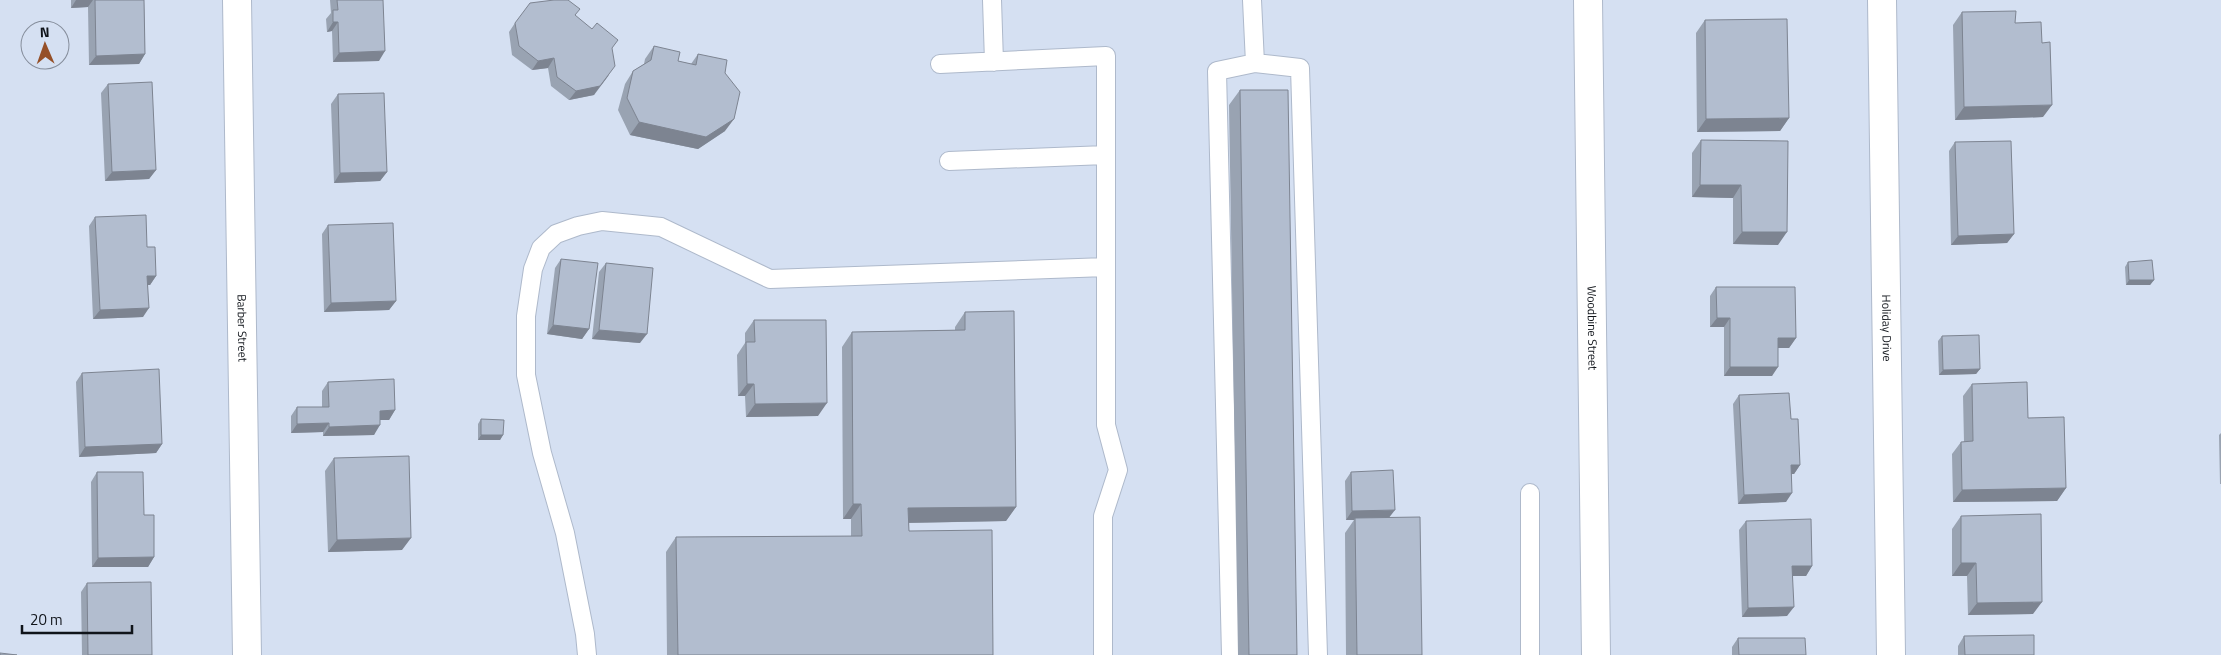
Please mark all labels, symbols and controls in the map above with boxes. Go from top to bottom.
north arrow [20,20,70,70]
text: N [39,21,50,42]
street label: Woodbine Street [1582,286,1603,371]
street label: Barber Street [232,294,253,363]
street label: Holiday Drive [1877,294,1897,362]
scale bar [22,602,132,634]
text: 20 m [30,608,63,631]

